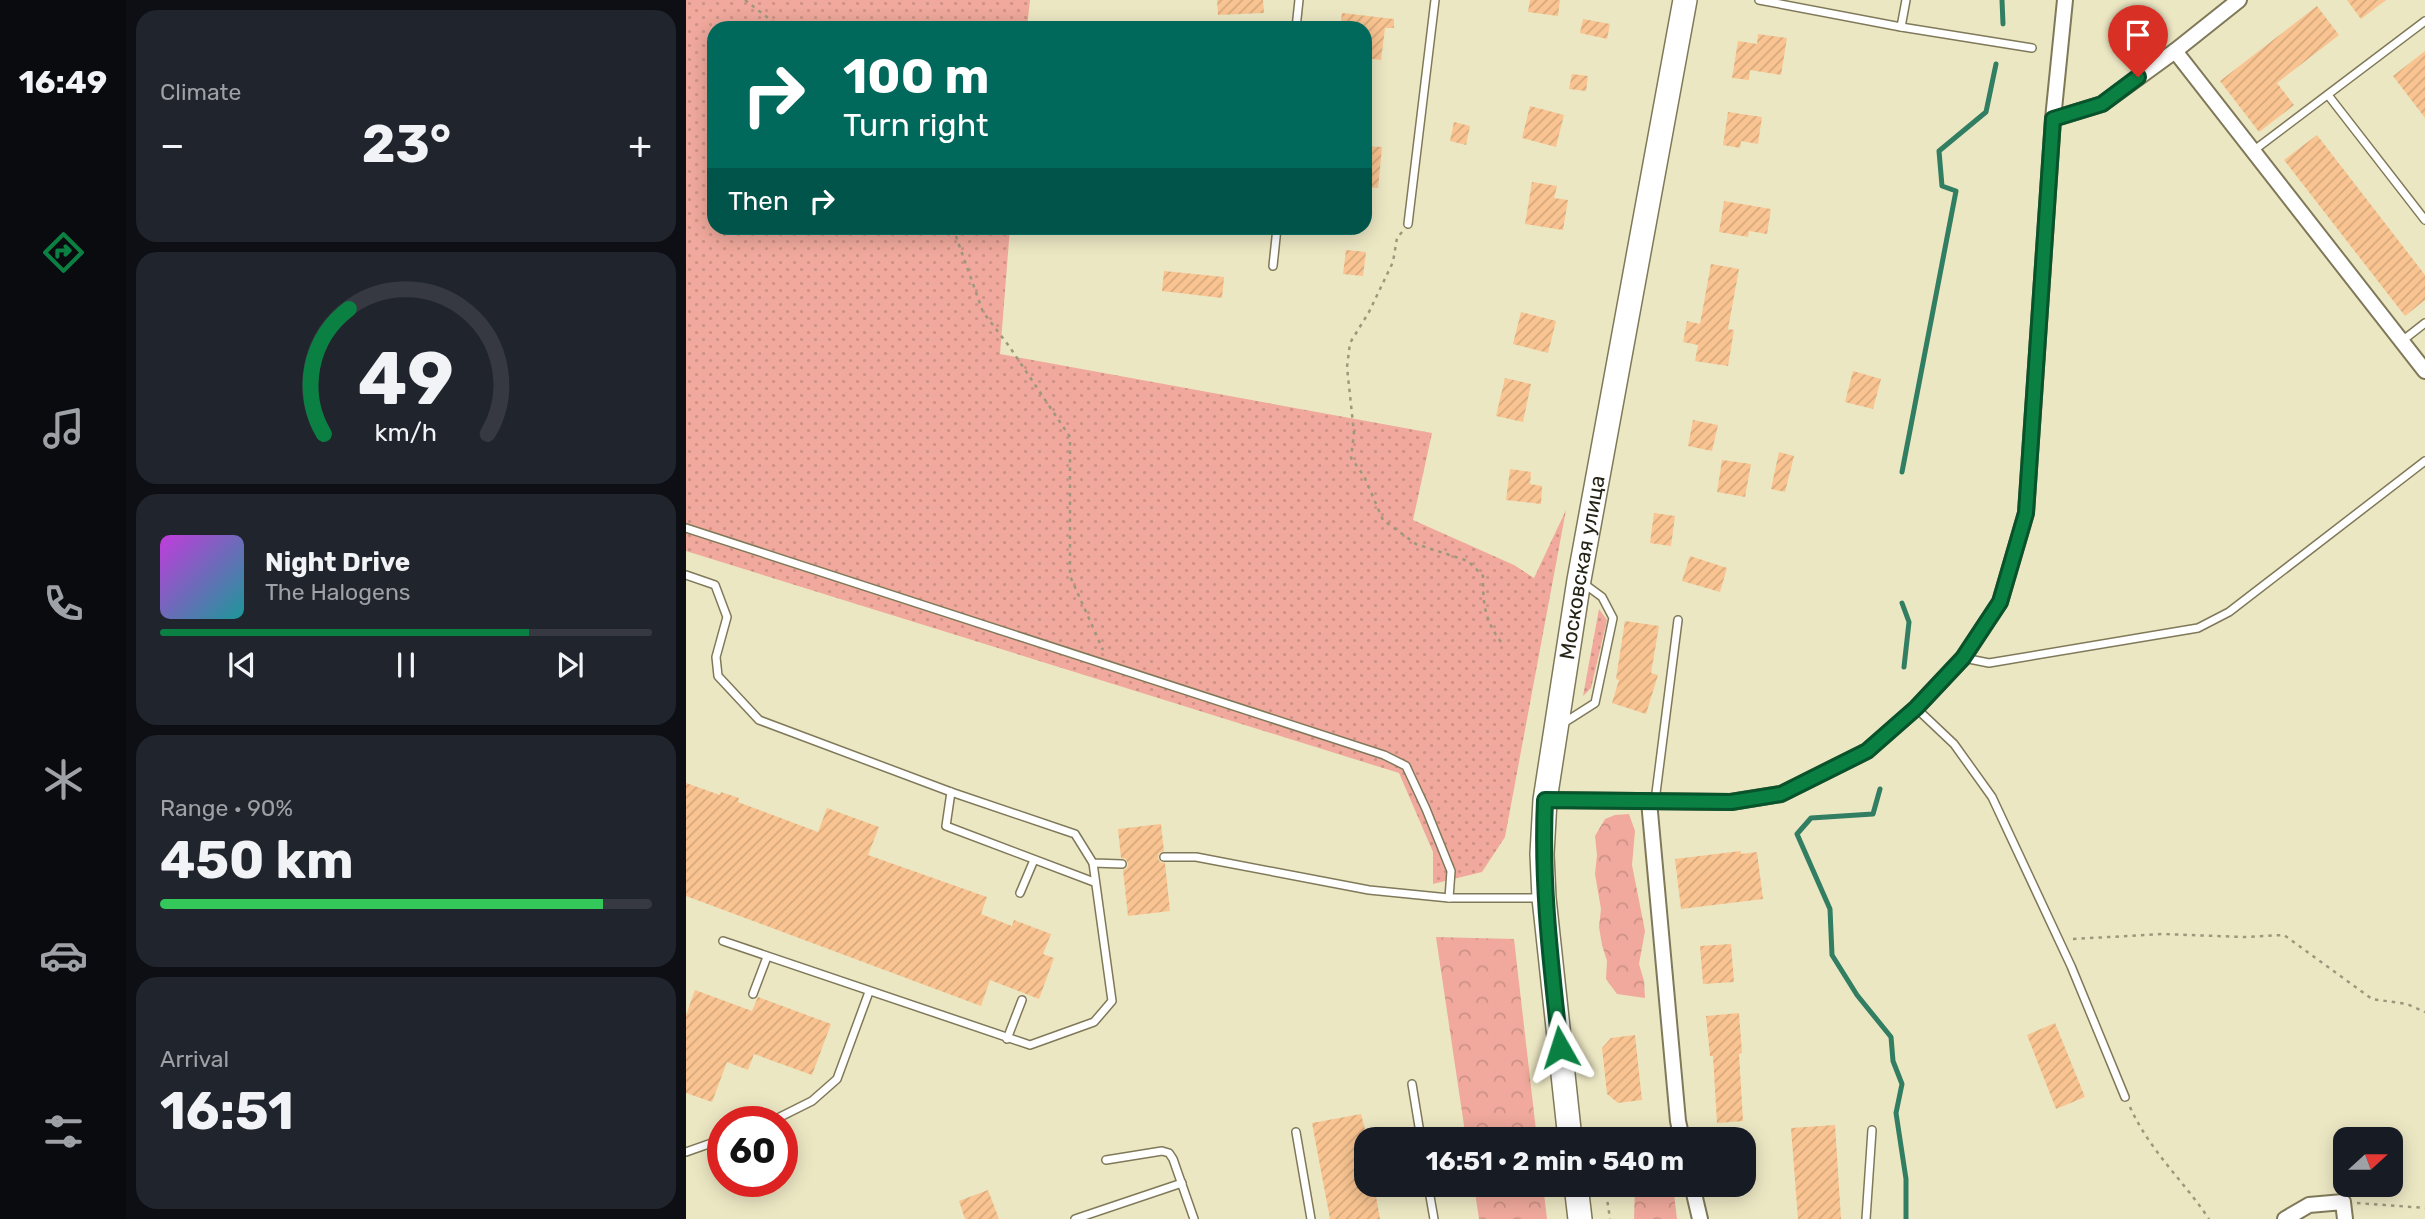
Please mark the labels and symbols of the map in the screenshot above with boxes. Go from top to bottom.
pin [2108,5,2168,77]
street label: Московская улица [1554,473,1610,661]
position arrow [1523,1010,1597,1084]
speed limit sign: 60 [707,1106,798,1197]
north arrow [2333,1127,2403,1197]

